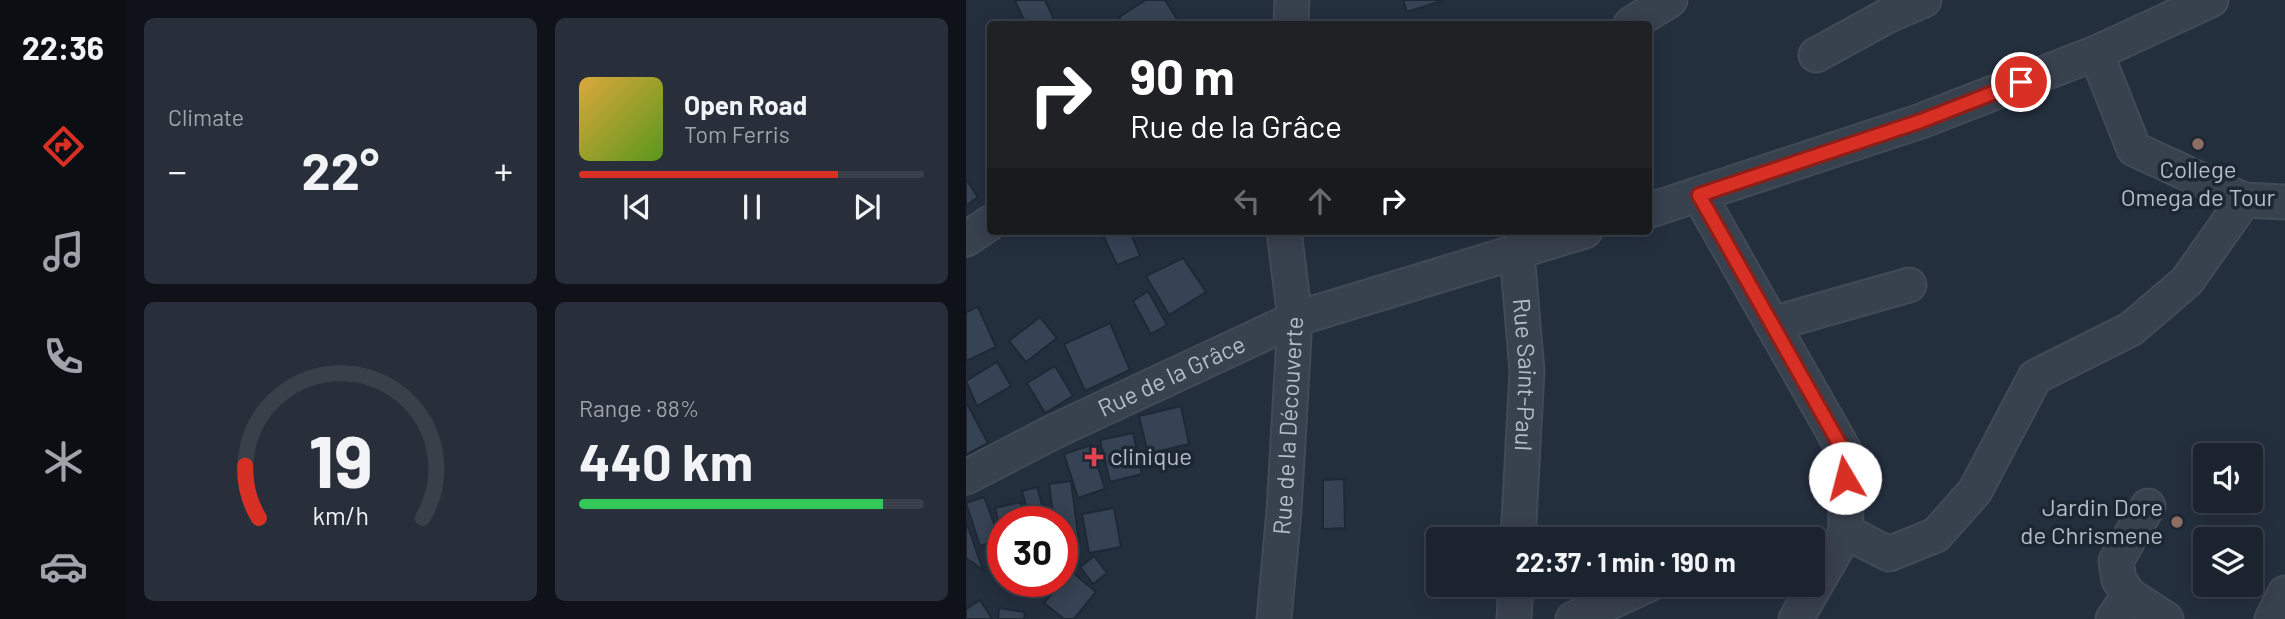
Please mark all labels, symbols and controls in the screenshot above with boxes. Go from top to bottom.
text: 22:36 [22,28,104,66]
text: 90 m [1130,46,1235,105]
icon: right [1015,49,1106,140]
pin [1991,52,2051,112]
icon: arrive [2002,63,2040,101]
text: Open Road [684,89,807,120]
text: Climate [168,103,244,131]
text: Rue de la Grâce [1130,106,1342,144]
text: Tom Ferris [684,120,790,148]
icon: directions [39,122,88,171]
marker: College Omega de Tour [2190,136,2206,152]
text: 22° [302,138,379,200]
text: − [168,147,187,193]
text: + [494,147,513,193]
place label: College Omega de Tour [2121,154,2276,211]
icon: left [1228,182,1266,220]
icon: ahead [1301,182,1339,220]
icon: right [1374,182,1412,220]
icon: previous [618,188,656,226]
icon: pause [733,188,771,226]
icon: next [848,188,886,226]
icon: music [39,227,88,276]
street label: Rue Saint-Paul [1508,297,1543,452]
street label: Rue de la Découverte [1266,316,1308,536]
street label: Rue de la Grâce [1093,328,1249,422]
icon: phone [39,332,88,381]
text: Range · 88% [579,394,699,422]
text: 19 [308,415,373,503]
text: 440 km [579,429,753,491]
icon: climate [39,437,88,486]
place label: clinique [1110,441,1192,470]
position arrow [1808,441,1882,515]
map controls [2193,443,2263,597]
button: sound [2193,443,2263,513]
marker: clinique [1084,447,1104,467]
place label: Jardin Dore de Chrismene [2020,492,2163,549]
text: km/h [312,499,369,529]
speed limit sign: 30 [987,506,1078,597]
marker: Jardin Dore de Chrismene [2169,514,2185,530]
button: layers [2193,527,2263,597]
icon: car [39,542,88,591]
text: 22:37 · 1 min · 190 m [1515,546,1736,577]

